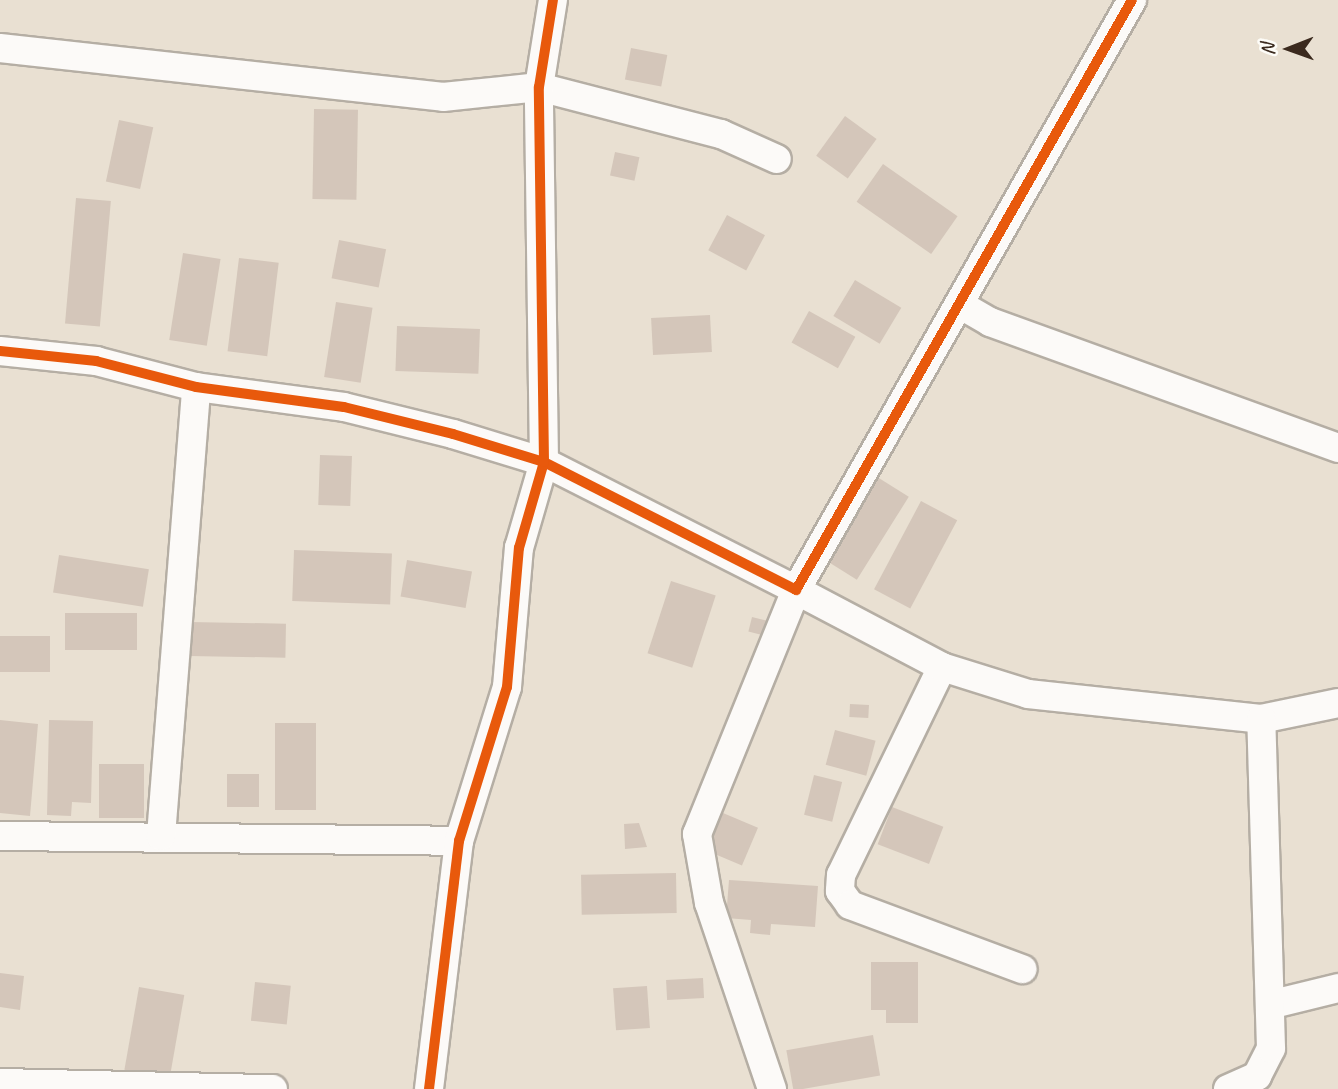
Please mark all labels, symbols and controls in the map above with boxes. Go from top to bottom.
north arrow [1254,14,1324,84]
text: N [1256,43,1280,55]

